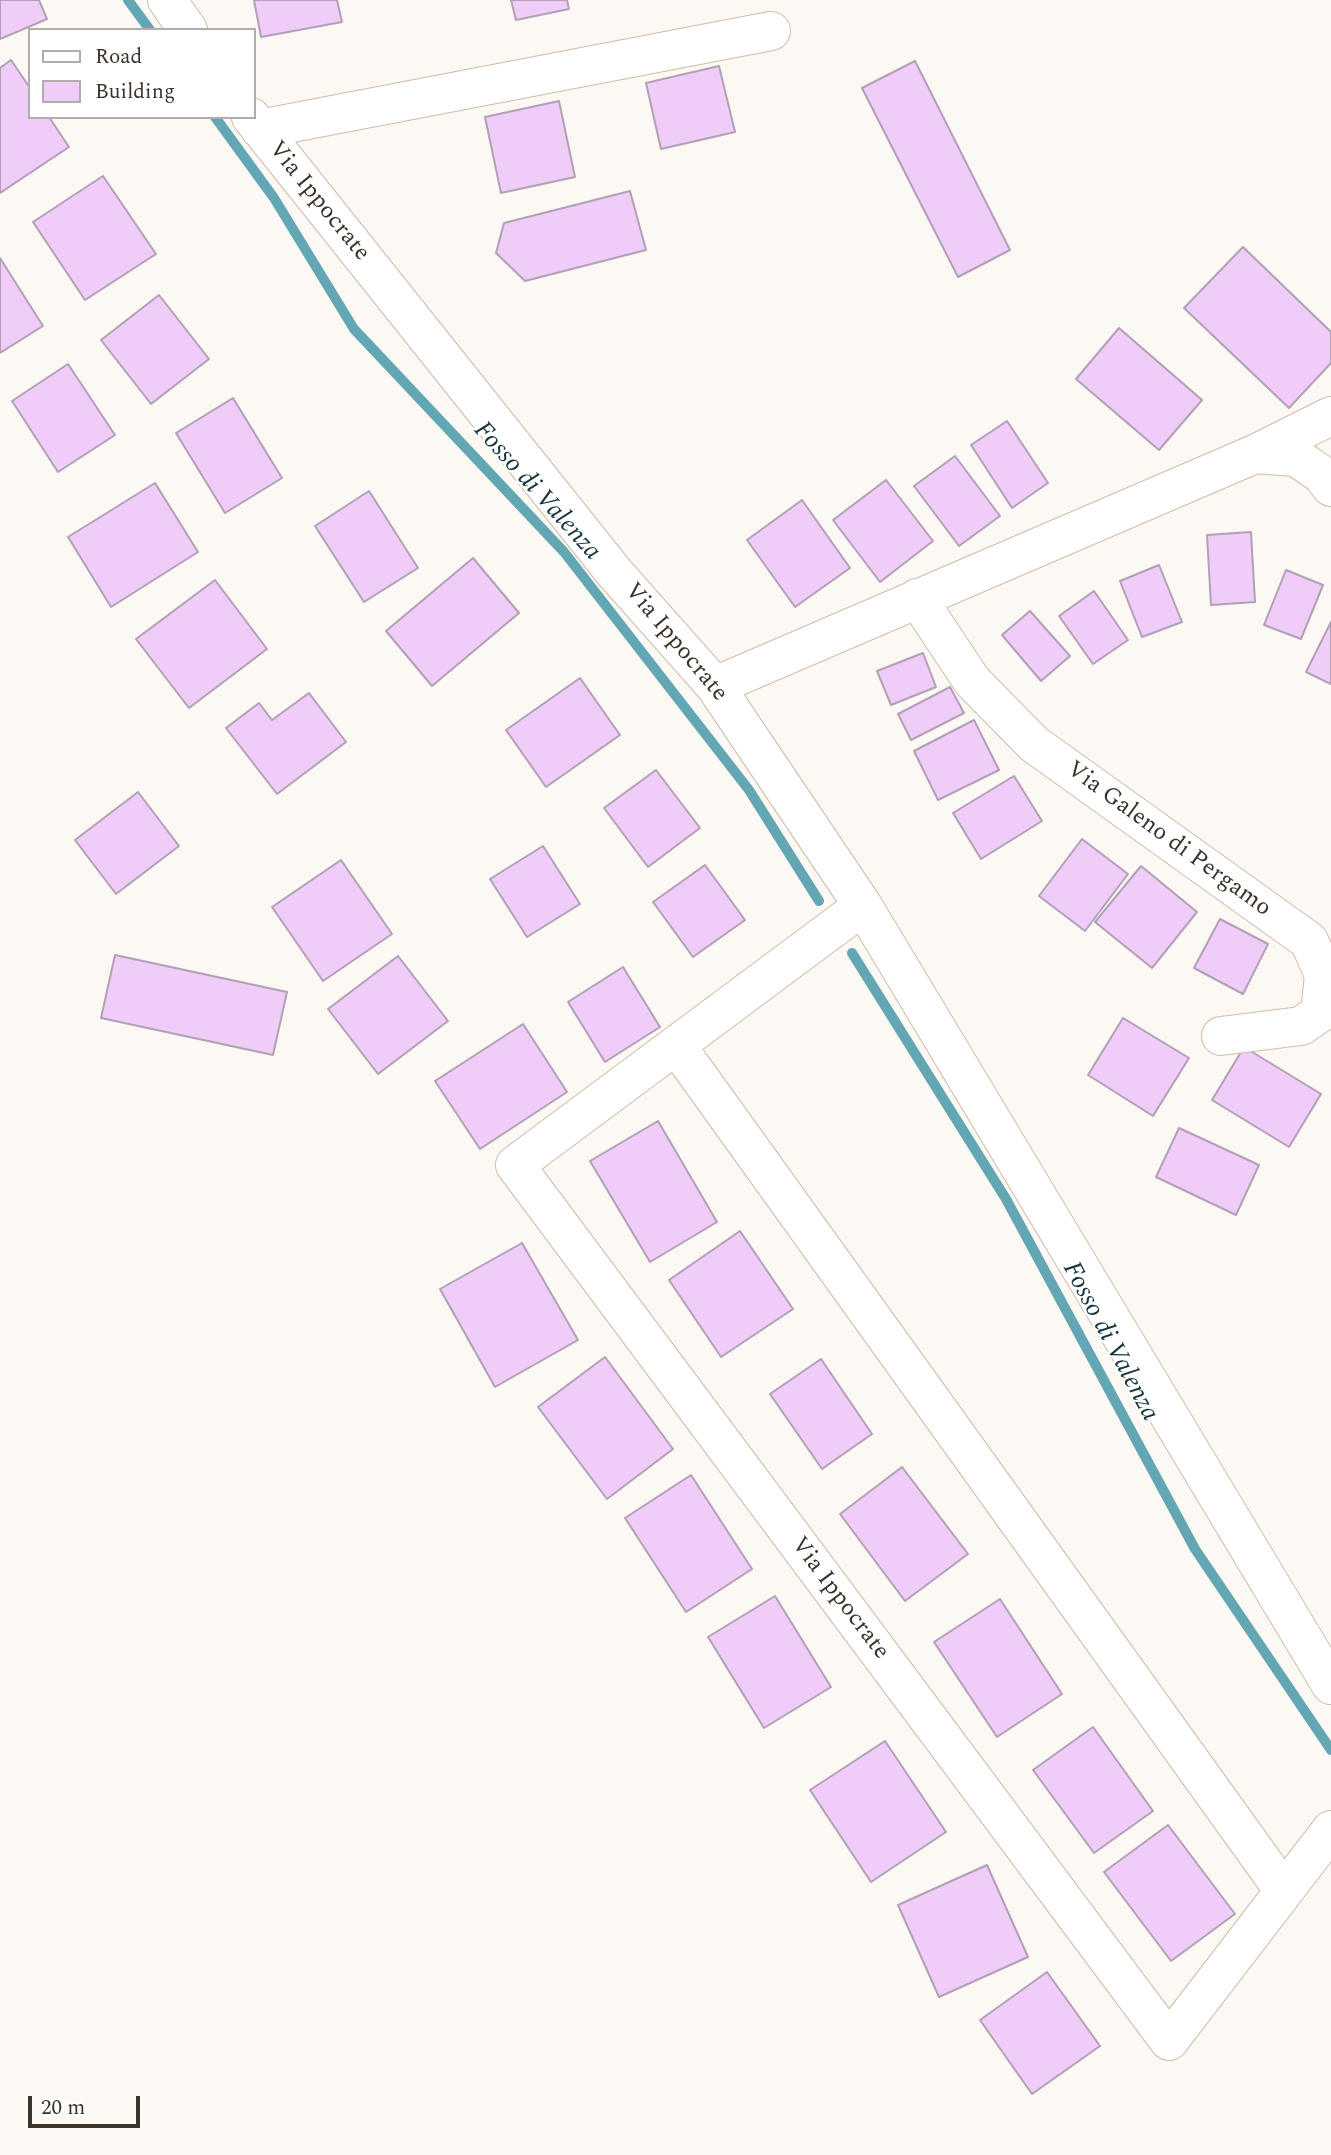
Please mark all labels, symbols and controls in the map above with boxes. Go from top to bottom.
legend [28,28,256,119]
text: Road [95,41,142,73]
text: Building [95,76,175,108]
street label: Via Ippocrate [261,136,375,268]
water label: Fosso di Valenza [465,416,607,568]
street label: Via Ippocrate [617,578,733,708]
street label: Via Galeno di Pergamo [1060,756,1276,924]
water label: Fosso di Valenza [1054,1257,1164,1427]
street label: Via Ippocrate [784,1532,894,1666]
scale bar [32,2082,144,2126]
text: 20 m [41,2092,85,2124]

